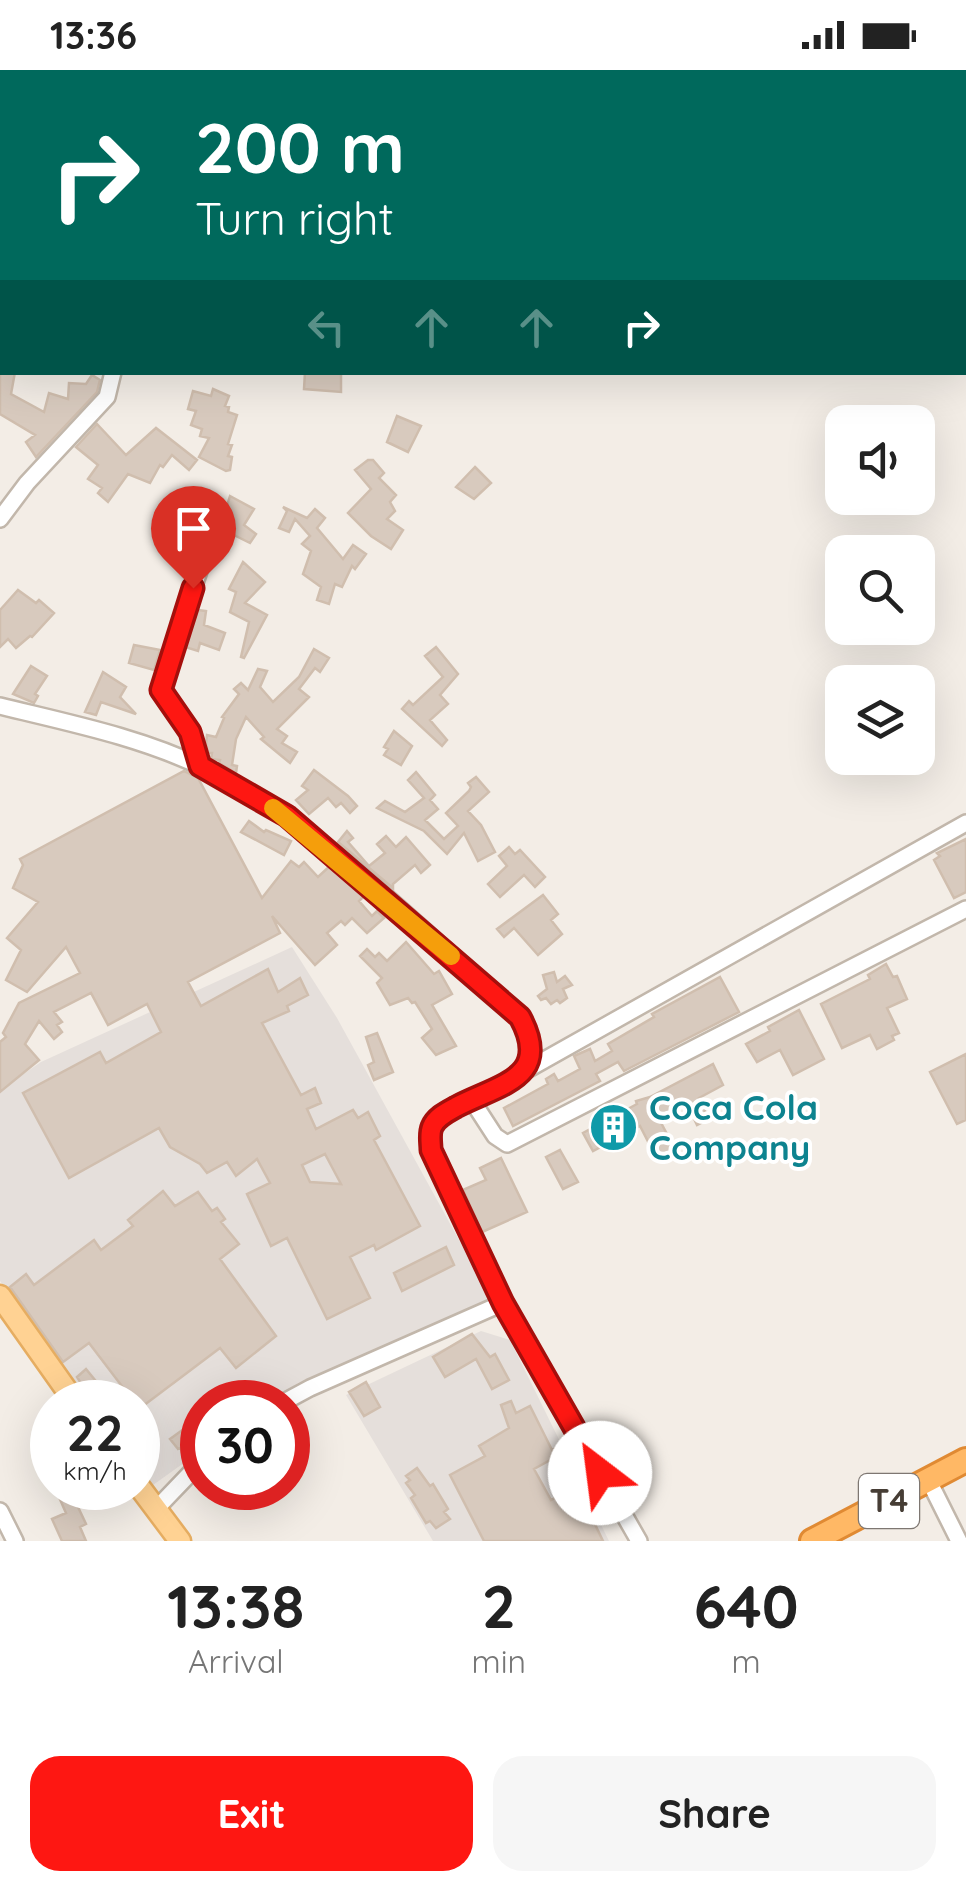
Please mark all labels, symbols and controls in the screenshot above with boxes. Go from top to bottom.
text: 13:36 [50,11,137,59]
text: 200 m [195,103,405,191]
icon: right [30,110,160,240]
text: Turn right [195,190,394,246]
icon: left [299,300,354,355]
icon: ahead [404,300,459,355]
icon: ahead [509,300,564,355]
icon: right [614,300,669,355]
map controls [825,405,935,775]
button: sound [825,405,935,515]
pin [151,486,236,589]
icon: arrive [166,501,221,556]
button: search [825,535,935,645]
button: layers [825,665,935,775]
place label: Coca Cola Company [649,1085,818,1169]
building icon: Coca Cola Company [588,1102,640,1154]
speed limit sign: 30 [180,1380,310,1510]
text: 22 [67,1401,123,1464]
position arrow [548,1421,652,1525]
text: km/h [63,1455,127,1486]
road number: T4 [859,1474,919,1528]
text: 13:38 [167,1568,304,1643]
text: 2 [482,1568,516,1643]
text: 640 [693,1568,799,1643]
text: Arrival [188,1641,284,1681]
text: min [472,1641,526,1681]
text: m [731,1641,761,1681]
button: Exit [30,1756,473,1871]
button: Share [493,1756,936,1871]

